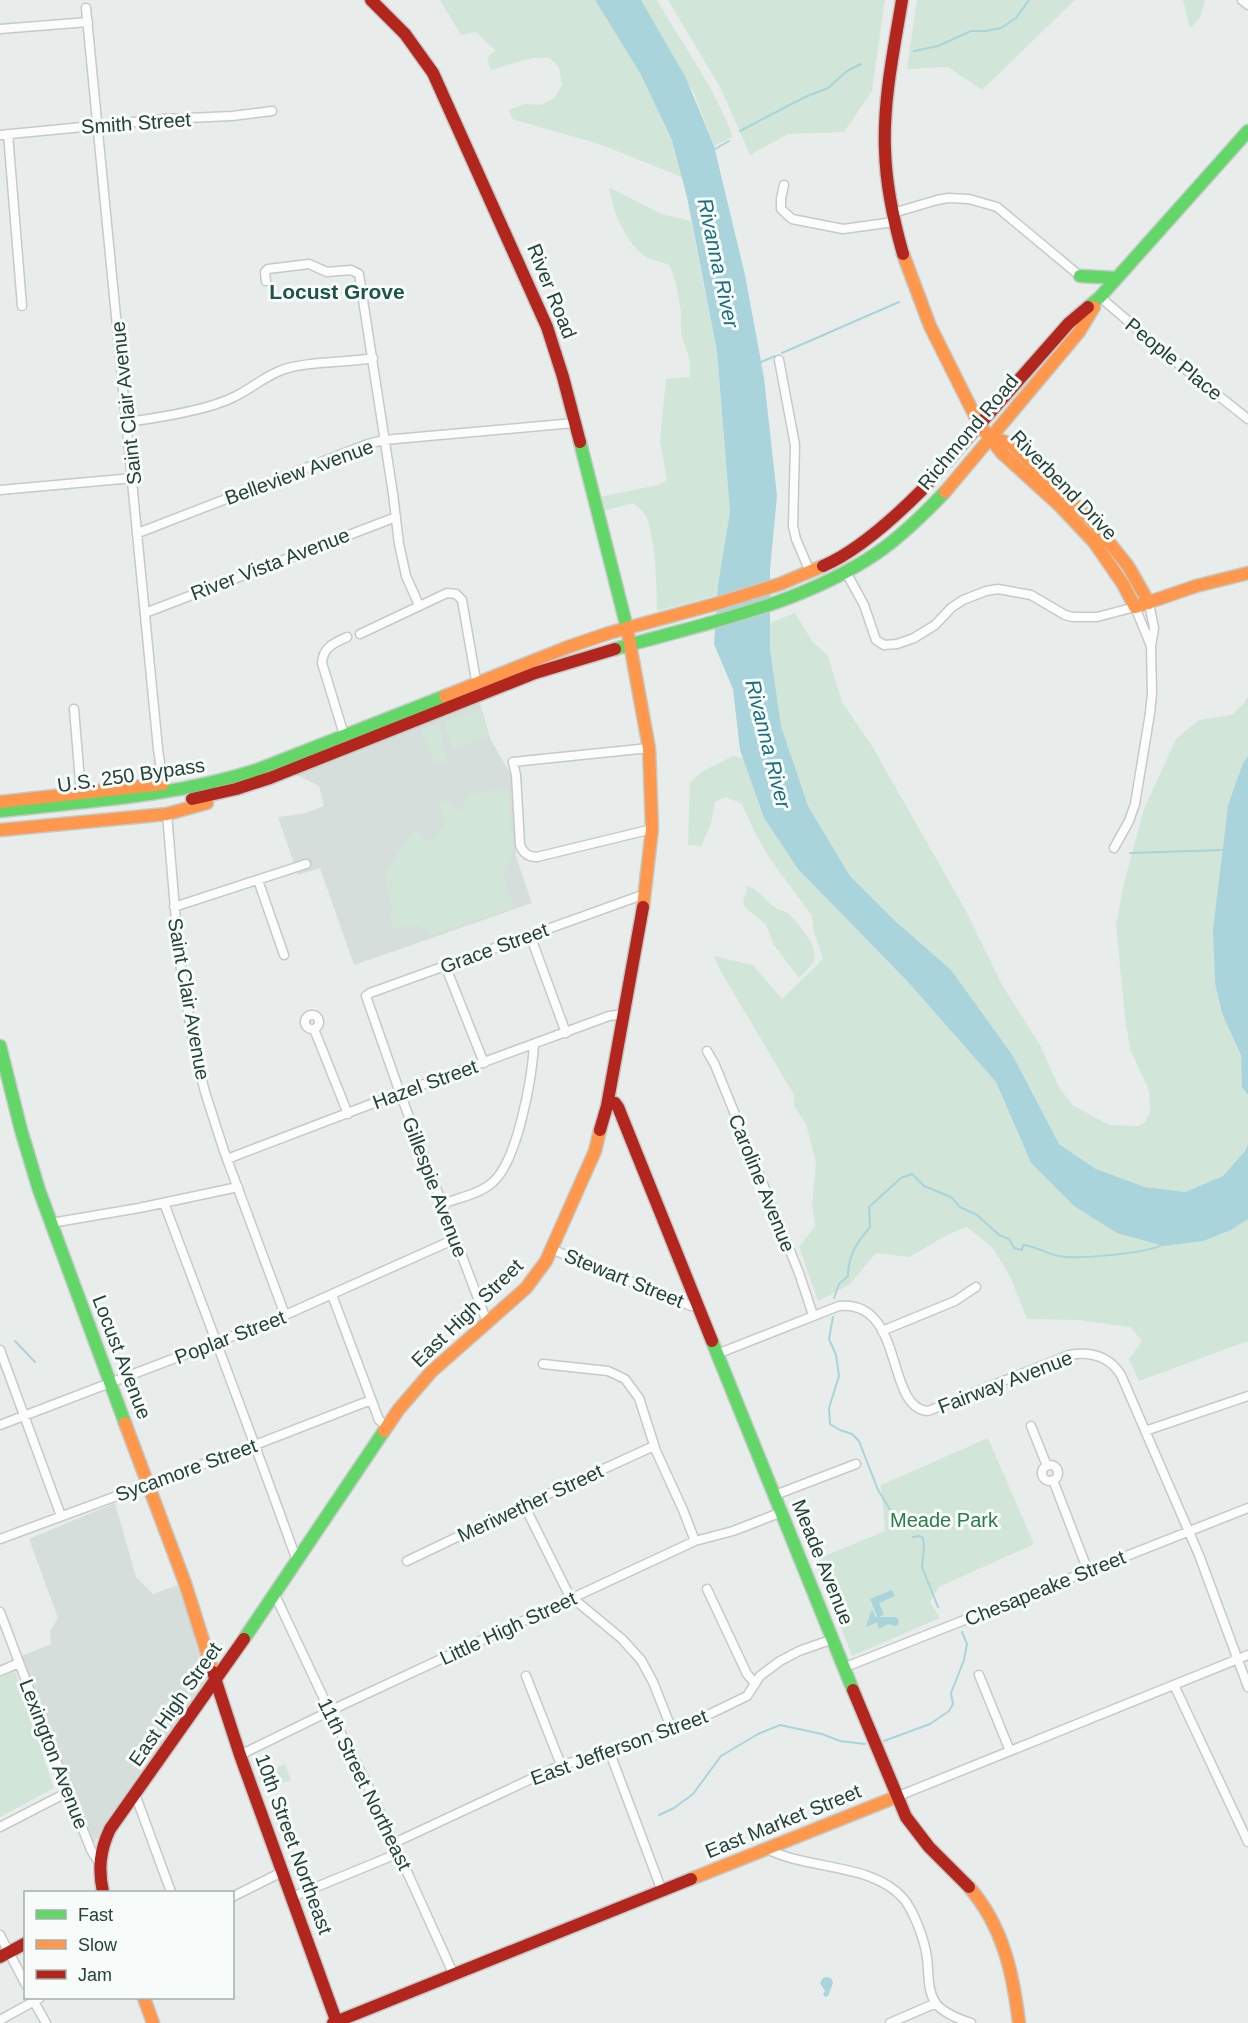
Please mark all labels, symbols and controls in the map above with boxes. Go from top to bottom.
street label: Smith Street [80,108,192,138]
water label: Rivanna River [694,196,744,331]
street label: River Road [523,240,581,342]
district label: Locust Grove [269,280,405,303]
street label: People Place [1121,313,1227,405]
street label: Saint Clair Avenue [106,320,146,486]
street label: Richmond Road [913,370,1023,494]
street label: Riverbend Drive [1006,426,1122,544]
street label: Belleview Avenue [222,435,376,509]
street label: River Vista Avenue [188,524,352,604]
water label: Rivanna River [741,677,796,812]
street label: U.S. 250 Bypass [56,754,206,796]
street label: Saint Clair Avenue [164,916,214,1082]
street label: Grace Street [437,918,551,978]
street label: Hazel Street [370,1055,481,1113]
street label: Caroline Avenue [724,1111,800,1255]
street label: Gillespie Avenue [398,1114,472,1260]
street label: Stewart Street [561,1244,687,1312]
street label: East High Street [407,1254,527,1371]
street label: Locust Avenue [88,1292,156,1422]
street label: Poplar Street [172,1306,289,1368]
street label: Fairway Avenue [935,1346,1075,1418]
street label: Sycamore Street [112,1434,260,1506]
street label: Meriwether Street [454,1459,607,1546]
street label: Meade Avenue [788,1496,858,1628]
park label: Meade Park [890,1509,999,1531]
street label: Chesapeake Street [961,1546,1129,1630]
street label: Little High Street [436,1587,580,1669]
street label: East High Street [124,1638,226,1770]
street label: Lexington Avenue [15,1676,93,1832]
street label: 11th Street Northeast [314,1694,416,1874]
street label: East Jefferson Street [528,1705,711,1789]
street label: 10th Street Northeast [251,1751,337,1937]
street label: East Market Street [702,1780,864,1862]
legend [24,1891,234,1999]
text: Fast [78,1905,113,1925]
text: Slow [78,1935,118,1955]
text: Jam [78,1965,112,1985]

